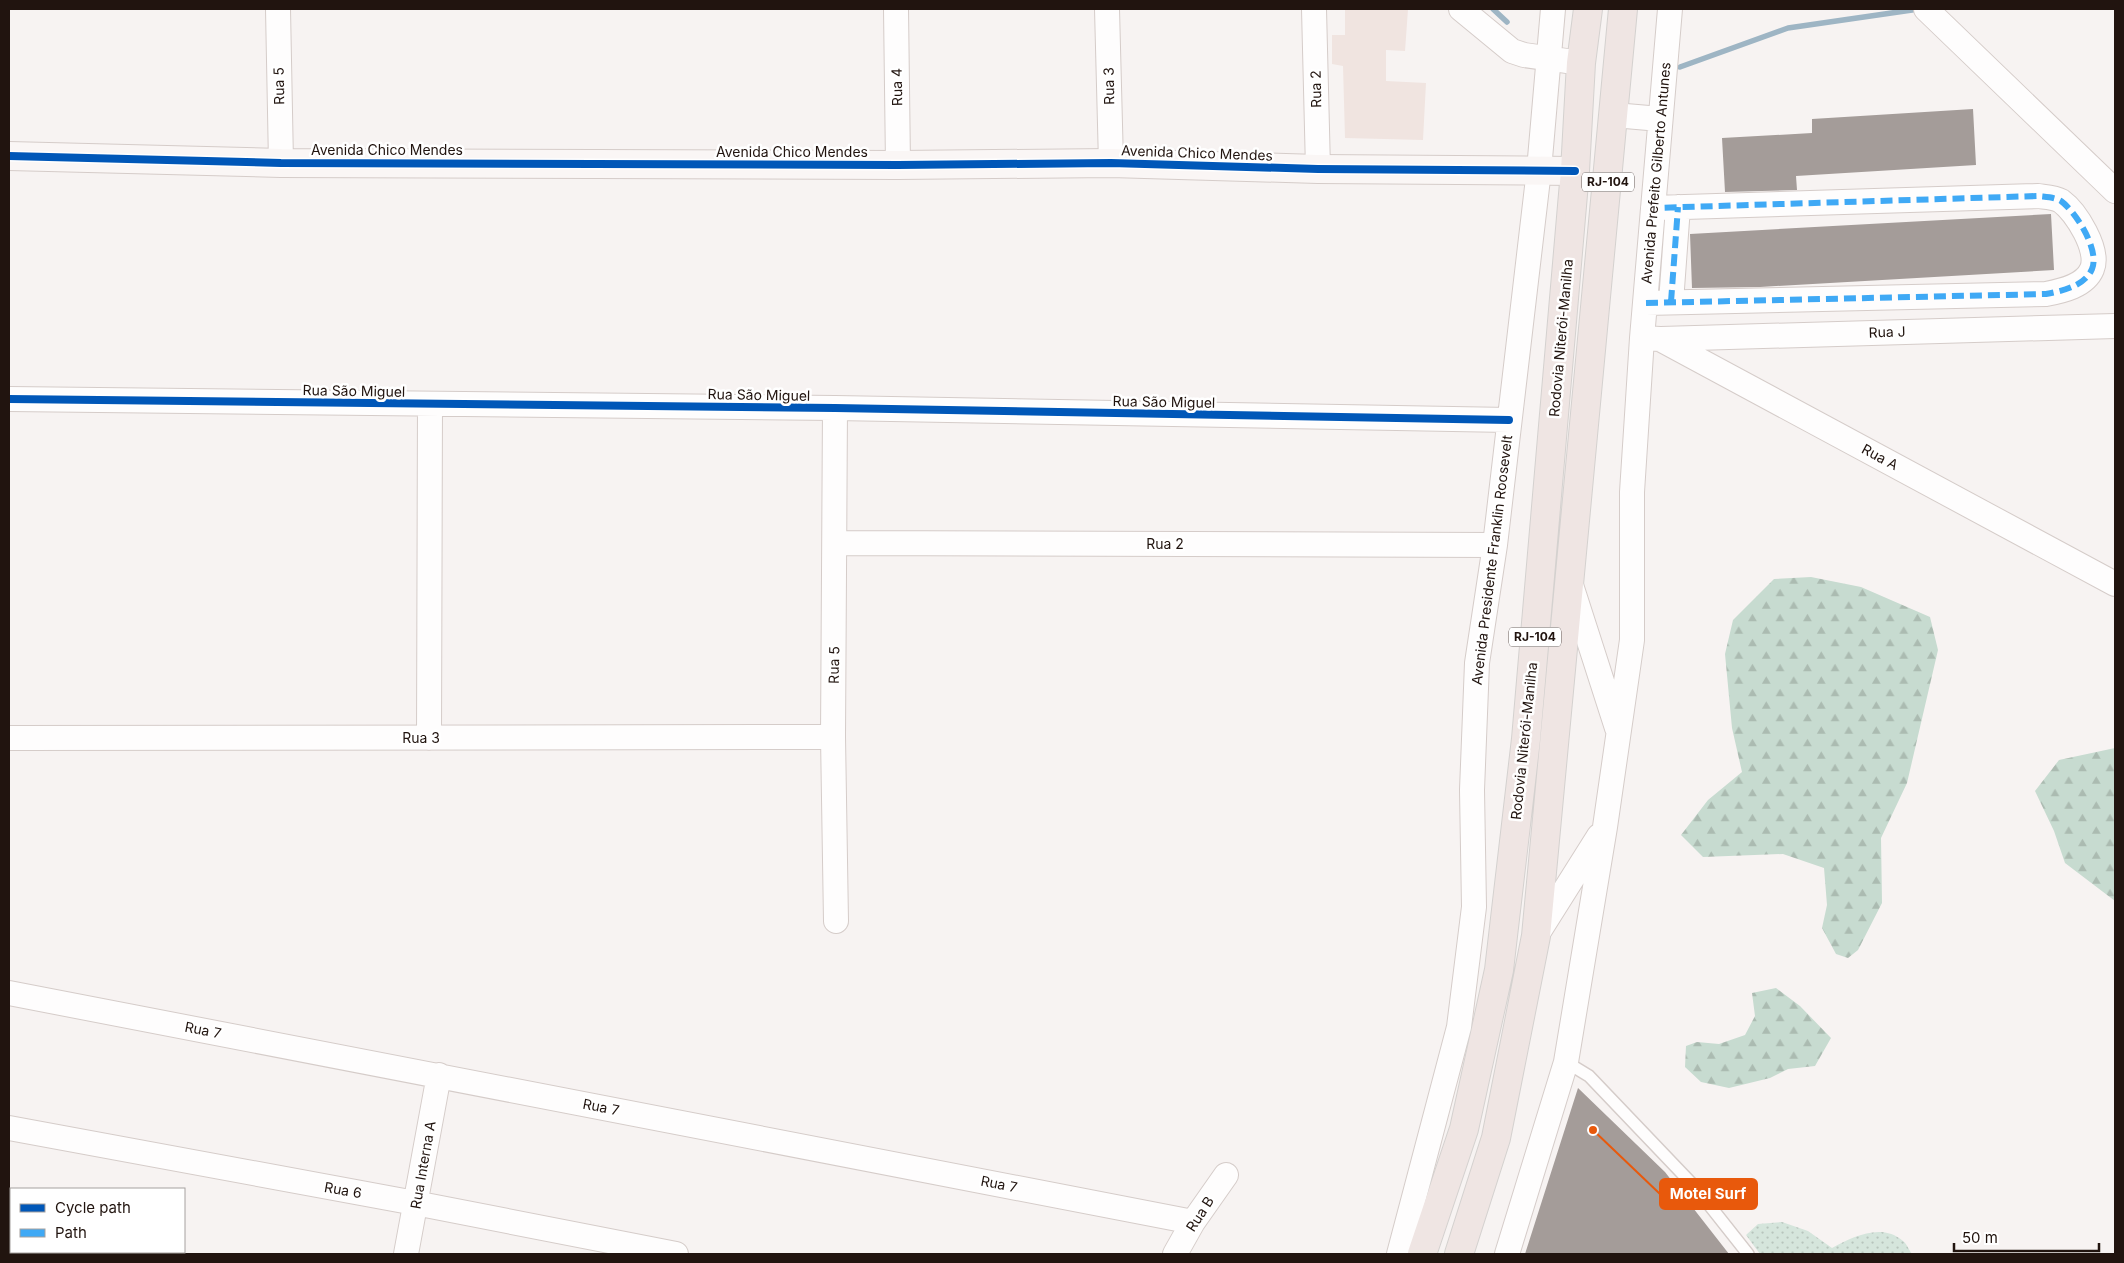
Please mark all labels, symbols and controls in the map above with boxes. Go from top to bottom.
street label: Avenida Prefeito Gilberto Antunes [1637,61,1674,285]
street label: Rua 5 [270,67,287,105]
street label: Rua 3 [1100,67,1117,105]
street label: Rua 4 [888,68,905,106]
street label: Rua 2 [1307,70,1324,108]
street label: Avenida Chico Mendes [311,141,463,158]
street label: Avenida Chico Mendes [1121,141,1273,164]
street label: Avenida Chico Mendes [716,143,868,160]
road number: RJ-104 [1582,172,1634,192]
street label: Rodovia Niterói-Manilha [1545,258,1576,418]
street label: Rua J [1868,322,1906,341]
street label: Rua São Miguel [303,381,406,400]
street label: Rua São Miguel [708,385,811,404]
street label: Rua São Miguel [1113,392,1216,411]
street label: Avenida Presidente Franklin Roosevelt [1468,434,1515,686]
street label: Rua A [1859,440,1902,473]
street label: Rua 2 [1146,535,1184,552]
road number: RJ-104 [1509,628,1561,646]
street label: Rua 5 [825,646,842,684]
street label: Rodovia Niterói-Manilha [1507,661,1540,821]
street label: Rua 3 [402,729,440,746]
street label: Rua 7 [183,1018,223,1041]
street label: Rua 7 [581,1095,621,1118]
street label: Rua Interna A [406,1119,439,1210]
street label: Rua 7 [979,1172,1019,1195]
street label: Rua 6 [323,1178,363,1201]
callout: Motel Surf [1660,1179,1757,1209]
text: Motel Surf [1670,1184,1746,1203]
legend [10,1188,185,1253]
street label: Rua B [1182,1193,1217,1234]
text: Cycle path [55,1198,131,1217]
scale bar [1954,1220,2099,1252]
text: Path [55,1223,87,1242]
text: 50 m [1962,1228,1998,1247]

